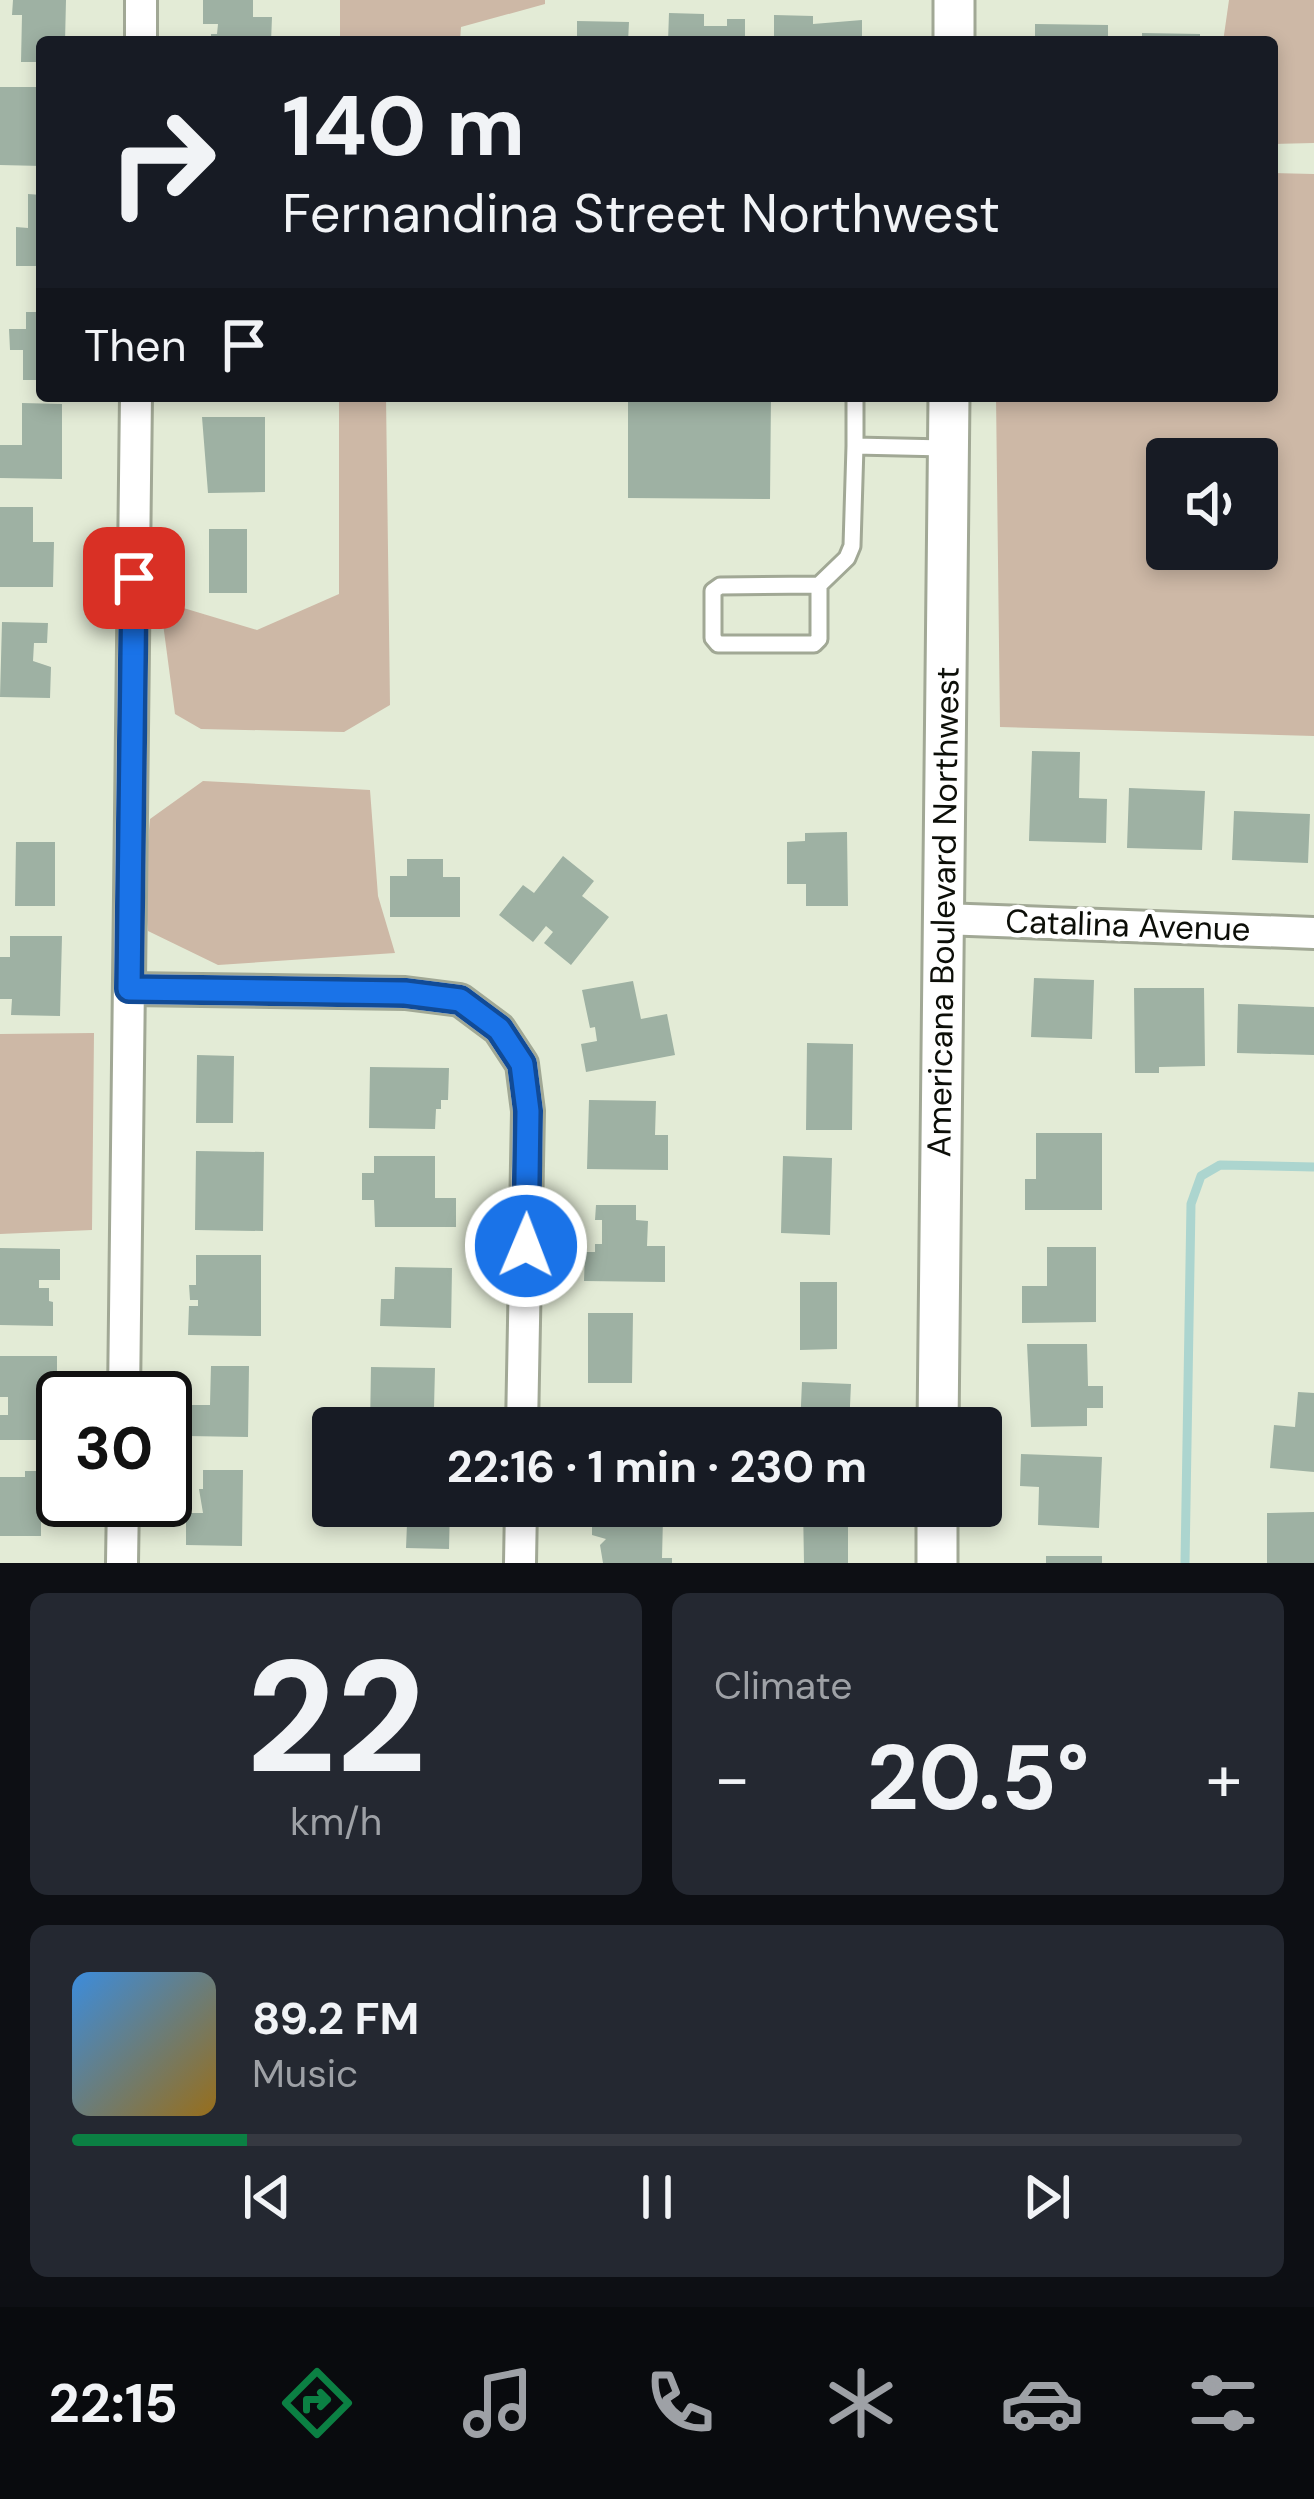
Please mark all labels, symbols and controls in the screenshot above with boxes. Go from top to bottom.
text: 140 m [282,72,525,181]
icon: right [84,84,240,240]
text: Fernandina Street Northwest [282,178,1000,249]
icon: arrive [211,312,277,378]
text: Then [84,316,187,375]
map controls [1146,438,1278,570]
button: sound [1146,438,1278,570]
pin [83,527,185,629]
icon: arrive [101,545,167,611]
street label: Americana Boulevard Northwest [917,666,969,1158]
street label: Catalina Avenue [1005,899,1251,951]
position arrow [463,1183,589,1309]
speed limit sign: 30 [36,1371,192,1527]
text: 22:16 · 1 min · 230 m [447,1437,867,1496]
text: 22 [246,1616,426,1819]
text: Climate [714,1660,852,1711]
text: 20.5° [867,1720,1089,1837]
text: − [714,1736,750,1821]
text: + [1206,1736,1242,1821]
text: km/h [290,1796,382,1847]
text: 89.2 FM [252,1989,419,2048]
text: Music [252,2048,358,2099]
icon: previous [234,2164,300,2230]
icon: pause [624,2164,690,2230]
icon: next [1014,2164,1080,2230]
icon: directions [275,2361,359,2445]
icon: music [456,2361,540,2445]
icon: phone [638,2361,722,2445]
icon: climate [819,2361,903,2445]
icon: car [1000,2361,1084,2445]
icon: filters [1181,2361,1265,2445]
text: 22:15 [49,2368,178,2439]

